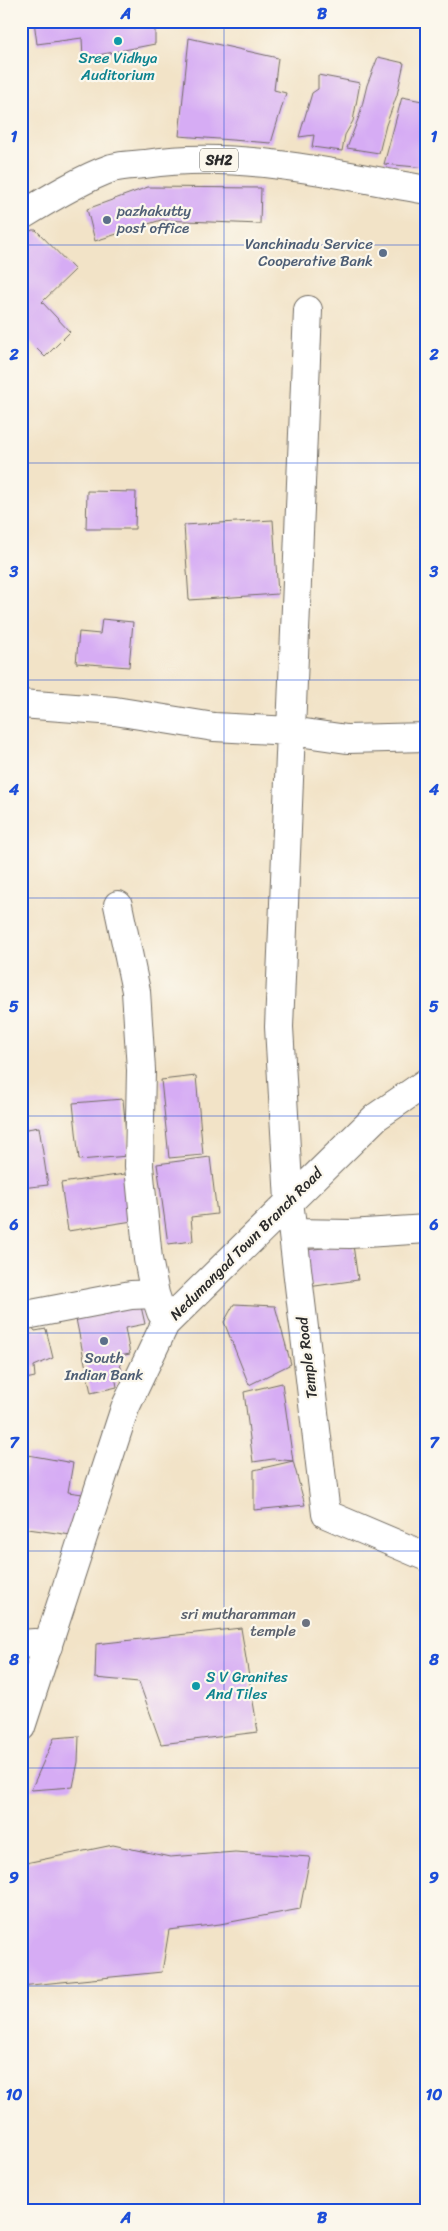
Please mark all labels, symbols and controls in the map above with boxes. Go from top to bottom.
text: A [120,0,131,28]
text: B [317,0,328,28]
marker: Sree Vidhya Auditorium [112,35,124,47]
place label: Sree Vidhya Auditorium [78,45,158,88]
text: 1 [11,122,18,151]
text: 1 [431,122,438,151]
road number: SH2 [200,148,238,172]
place label: pazhakutty post office [116,198,191,241]
marker: pazhakutty post office [101,214,113,226]
place label: Vanchinadu Service Cooperative Bank [245,231,373,274]
marker: Vanchinadu Service Cooperative Bank [377,247,389,259]
text: 2 [8,340,19,369]
text: 2 [428,340,439,369]
text: 3 [9,557,19,586]
text: 3 [429,557,439,586]
text: 4 [8,775,19,804]
text: 4 [428,775,439,804]
text: 5 [9,992,19,1021]
text: 5 [429,992,439,1021]
street label: Nedumangad Town Branch Road [163,1161,329,1327]
text: 6 [8,1210,19,1239]
text: 6 [428,1210,439,1239]
street label: Temple Road [289,1315,325,1400]
marker: South Indian Bank [98,1335,110,1347]
place label: South Indian Bank [64,1345,143,1388]
text: 7 [9,1428,20,1457]
text: 7 [429,1428,440,1457]
place label: sri mutharamman temple [180,1601,296,1644]
marker: sri mutharamman temple [300,1617,312,1629]
text: 8 [8,1645,19,1674]
text: 8 [428,1645,439,1674]
place label: S V Granites And Tiles [205,1664,288,1707]
marker: S V Granites And Tiles [190,1680,202,1692]
text: 9 [9,1863,19,1892]
text: 9 [429,1863,439,1892]
text: 10 [6,2080,22,2109]
text: 10 [426,2080,442,2109]
text: A [120,2203,131,2231]
text: B [317,2203,328,2231]

